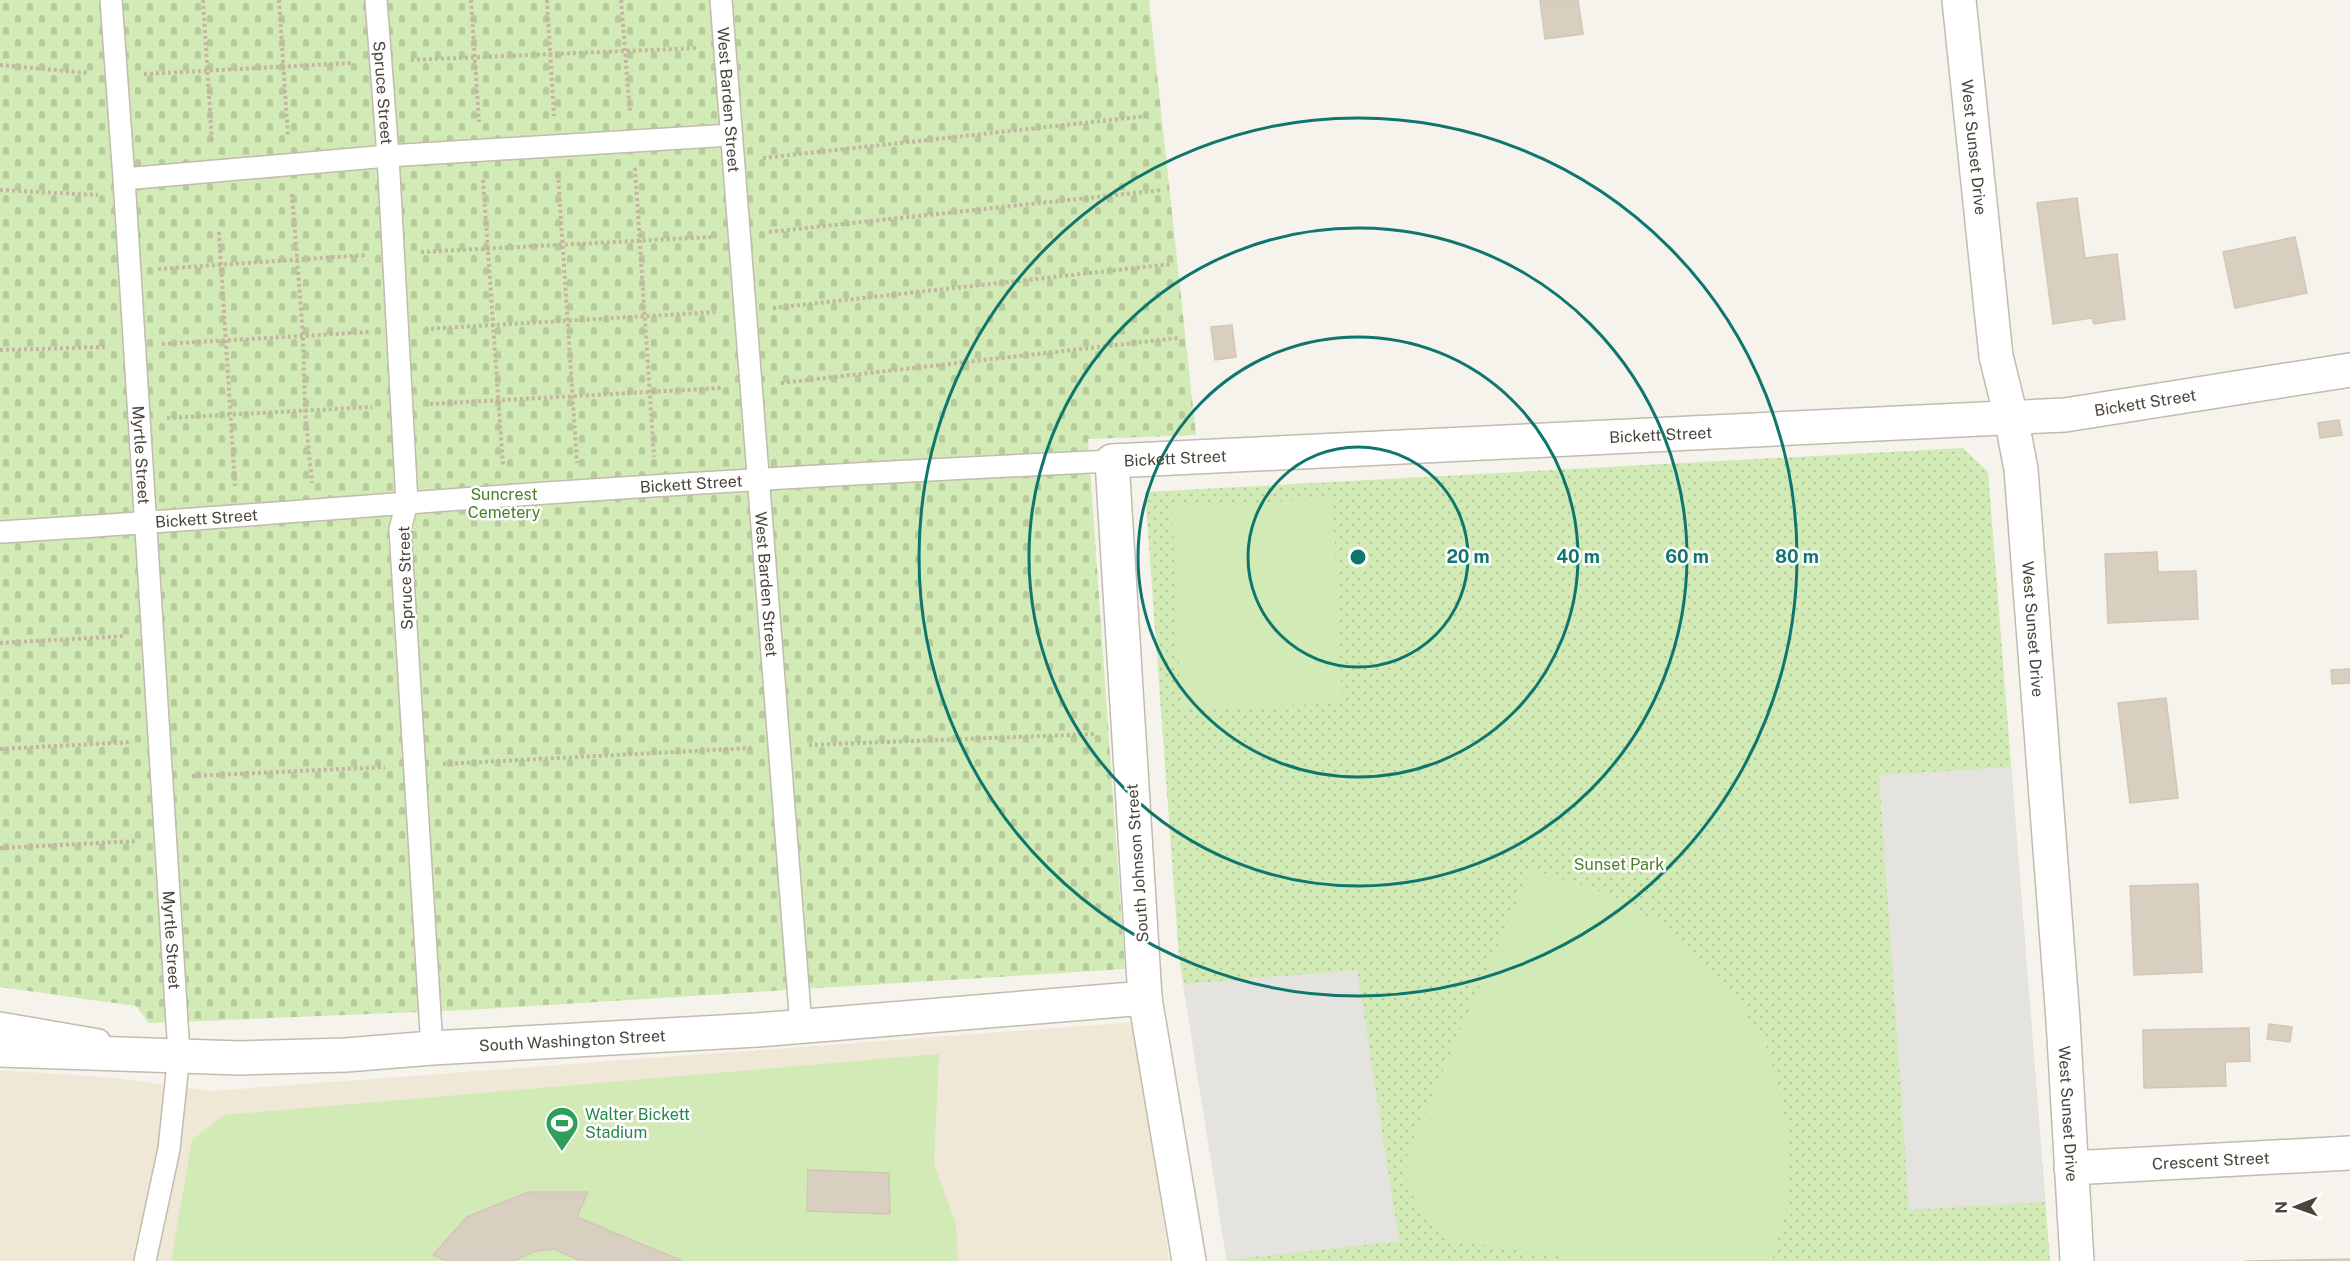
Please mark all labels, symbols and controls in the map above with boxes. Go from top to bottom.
street label: West Barden Street [713,26,743,173]
street label: Spruce Street [369,40,396,145]
street label: West Sunset Drive [1957,79,1990,216]
street label: Bickett Street [2093,385,2198,420]
street label: Myrtle Street [128,405,153,505]
street label: Bickett Street [1609,423,1713,447]
street label: Bickett Street [1123,446,1227,470]
street label: Bickett Street [639,471,743,497]
park label: Suncrest Cemetery [468,485,541,522]
street label: Bickett Street [155,505,259,532]
street label: West Barden Street [751,511,781,658]
street label: Spruce Street [394,526,417,630]
text: 20 m [1446,546,1490,567]
text: 40 m [1556,546,1600,567]
text: 60 m [1665,546,1709,567]
text: 80 m [1775,546,1819,567]
centre of rings [1348,547,1368,567]
street label: West Sunset Drive [2018,560,2047,697]
street label: South Johnson Street [1122,783,1153,943]
park label: Sunset Park [1574,855,1664,874]
street label: Myrtle Street [159,890,184,990]
street label: South Washington Street [478,1026,666,1055]
street label: West Sunset Drive [2055,1045,2081,1182]
sports icon: Walter Bickett Stadium [544,1105,580,1152]
place label: Walter Bickett Stadium [585,1105,690,1142]
street label: Crescent Street [2151,1148,2270,1174]
north arrow [2266,1177,2326,1237]
text: N [2272,1201,2291,1214]

